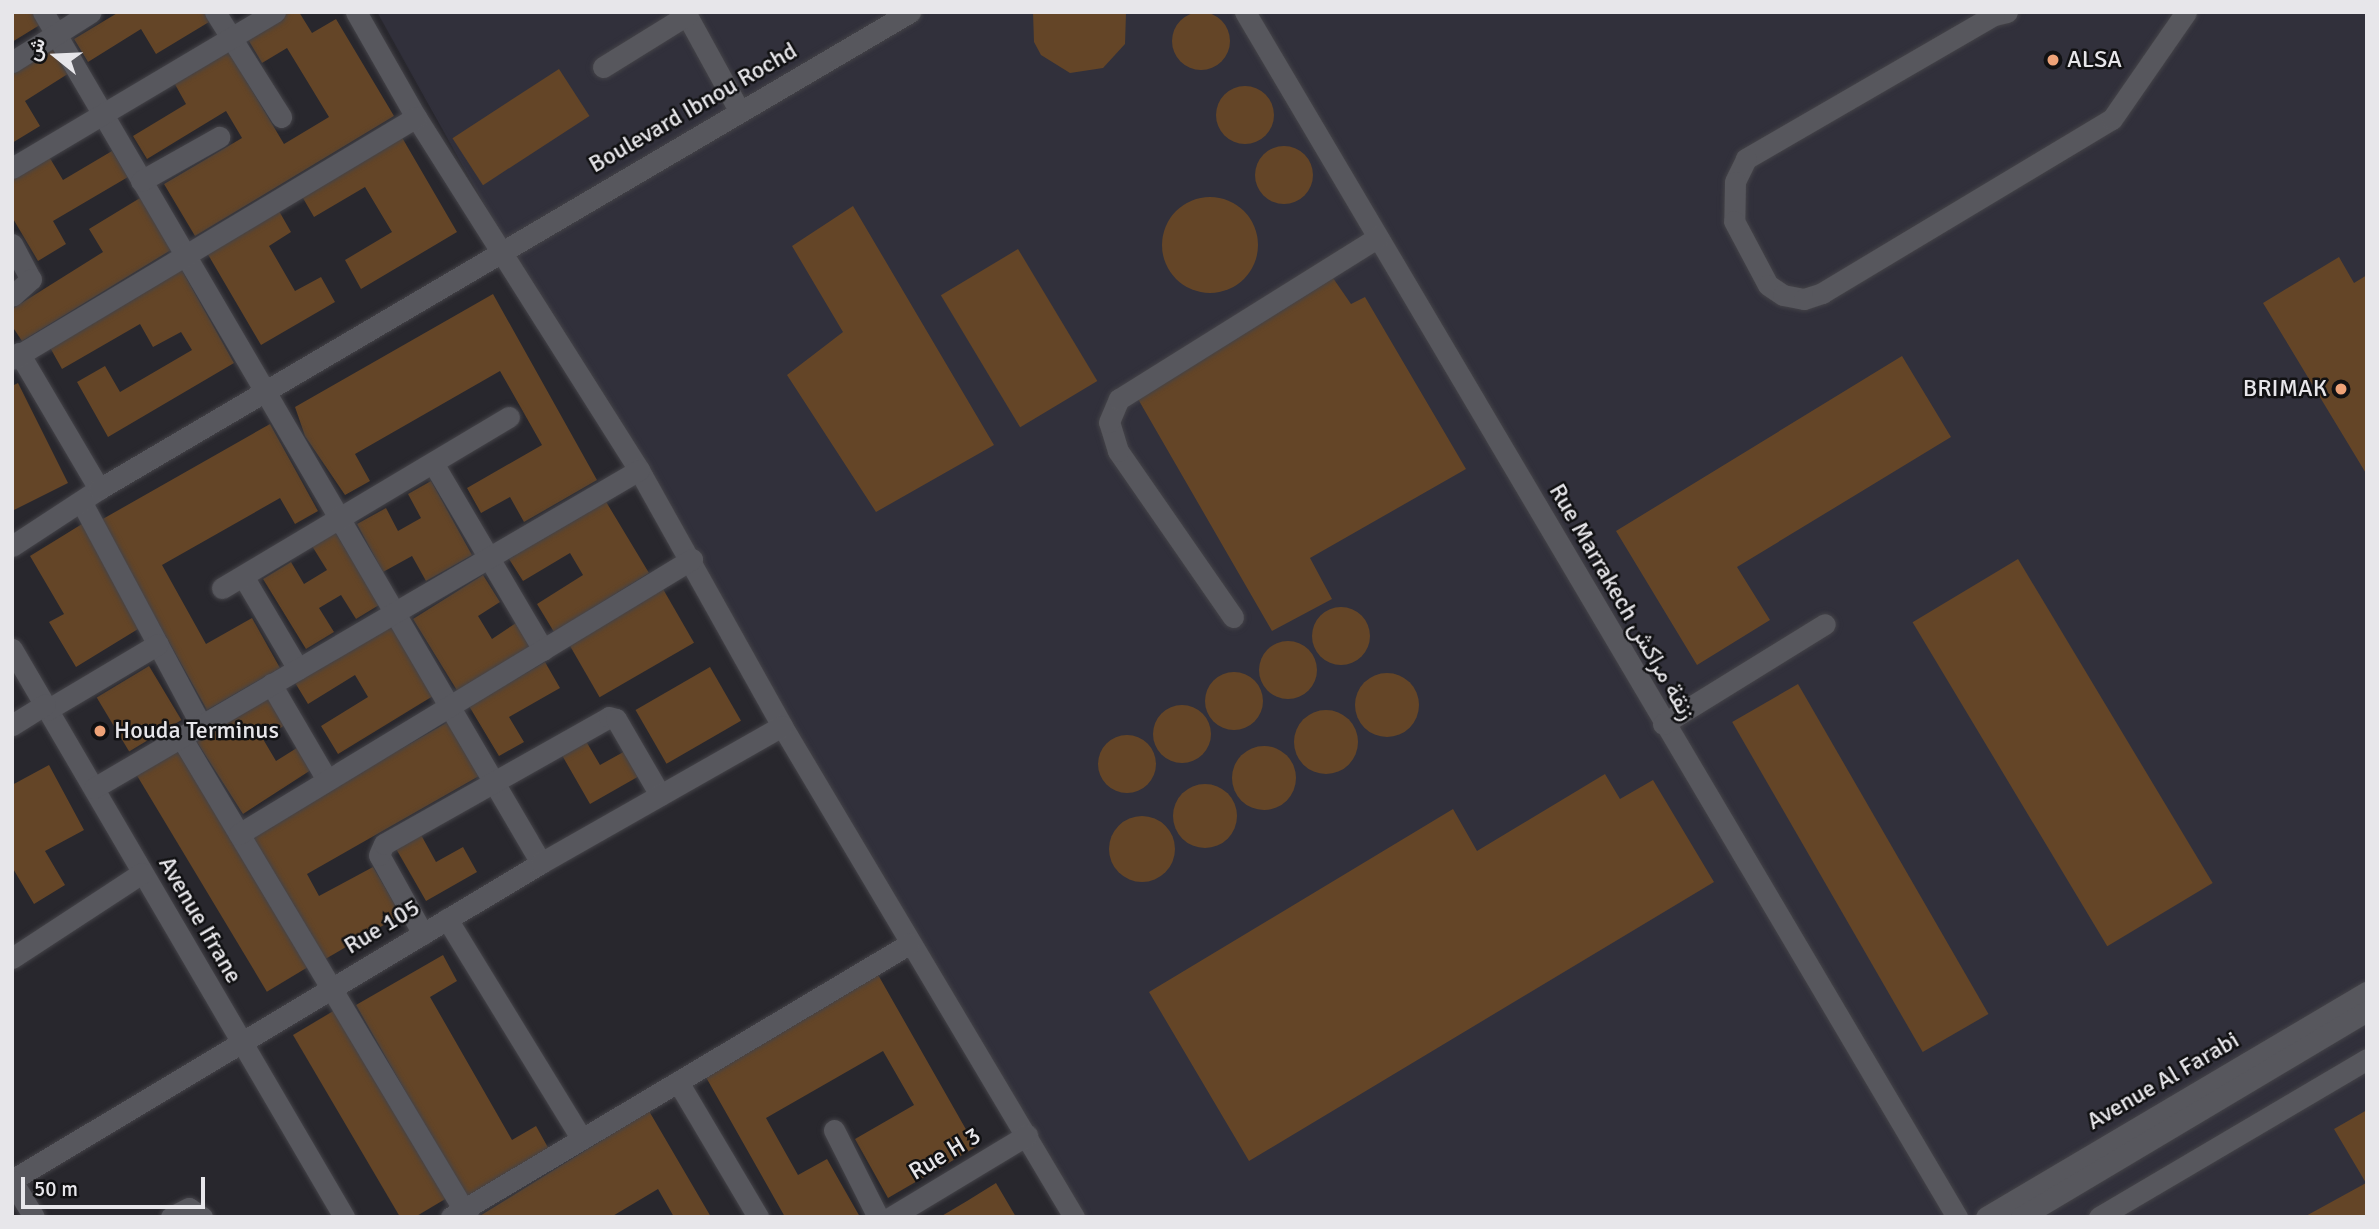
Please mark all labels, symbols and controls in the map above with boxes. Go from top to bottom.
north arrow [21,21,91,91]
text: ش [21,35,51,64]
street label: Boulevard Ibnou Rochd [584,37,802,179]
place label: ALSA [2067,46,2122,74]
marker: ALSA [2045,52,2061,68]
place label: BRIMAK [2243,375,2327,403]
marker: BRIMAK [2333,381,2349,397]
street label: Rue Marrakech زنقة مراكش [1543,479,1701,725]
place label: Houda Terminus [114,717,279,745]
marker: Houda Terminus [92,723,108,739]
street label: Avenue Ifrane [152,851,248,989]
street label: Rue 105 [339,893,425,961]
street label: Avenue Al Farabi [2082,1026,2244,1136]
street label: Rue H 3 [904,1121,986,1187]
scale bar [24,1162,208,1206]
text: 50 m [34,1176,78,1202]

